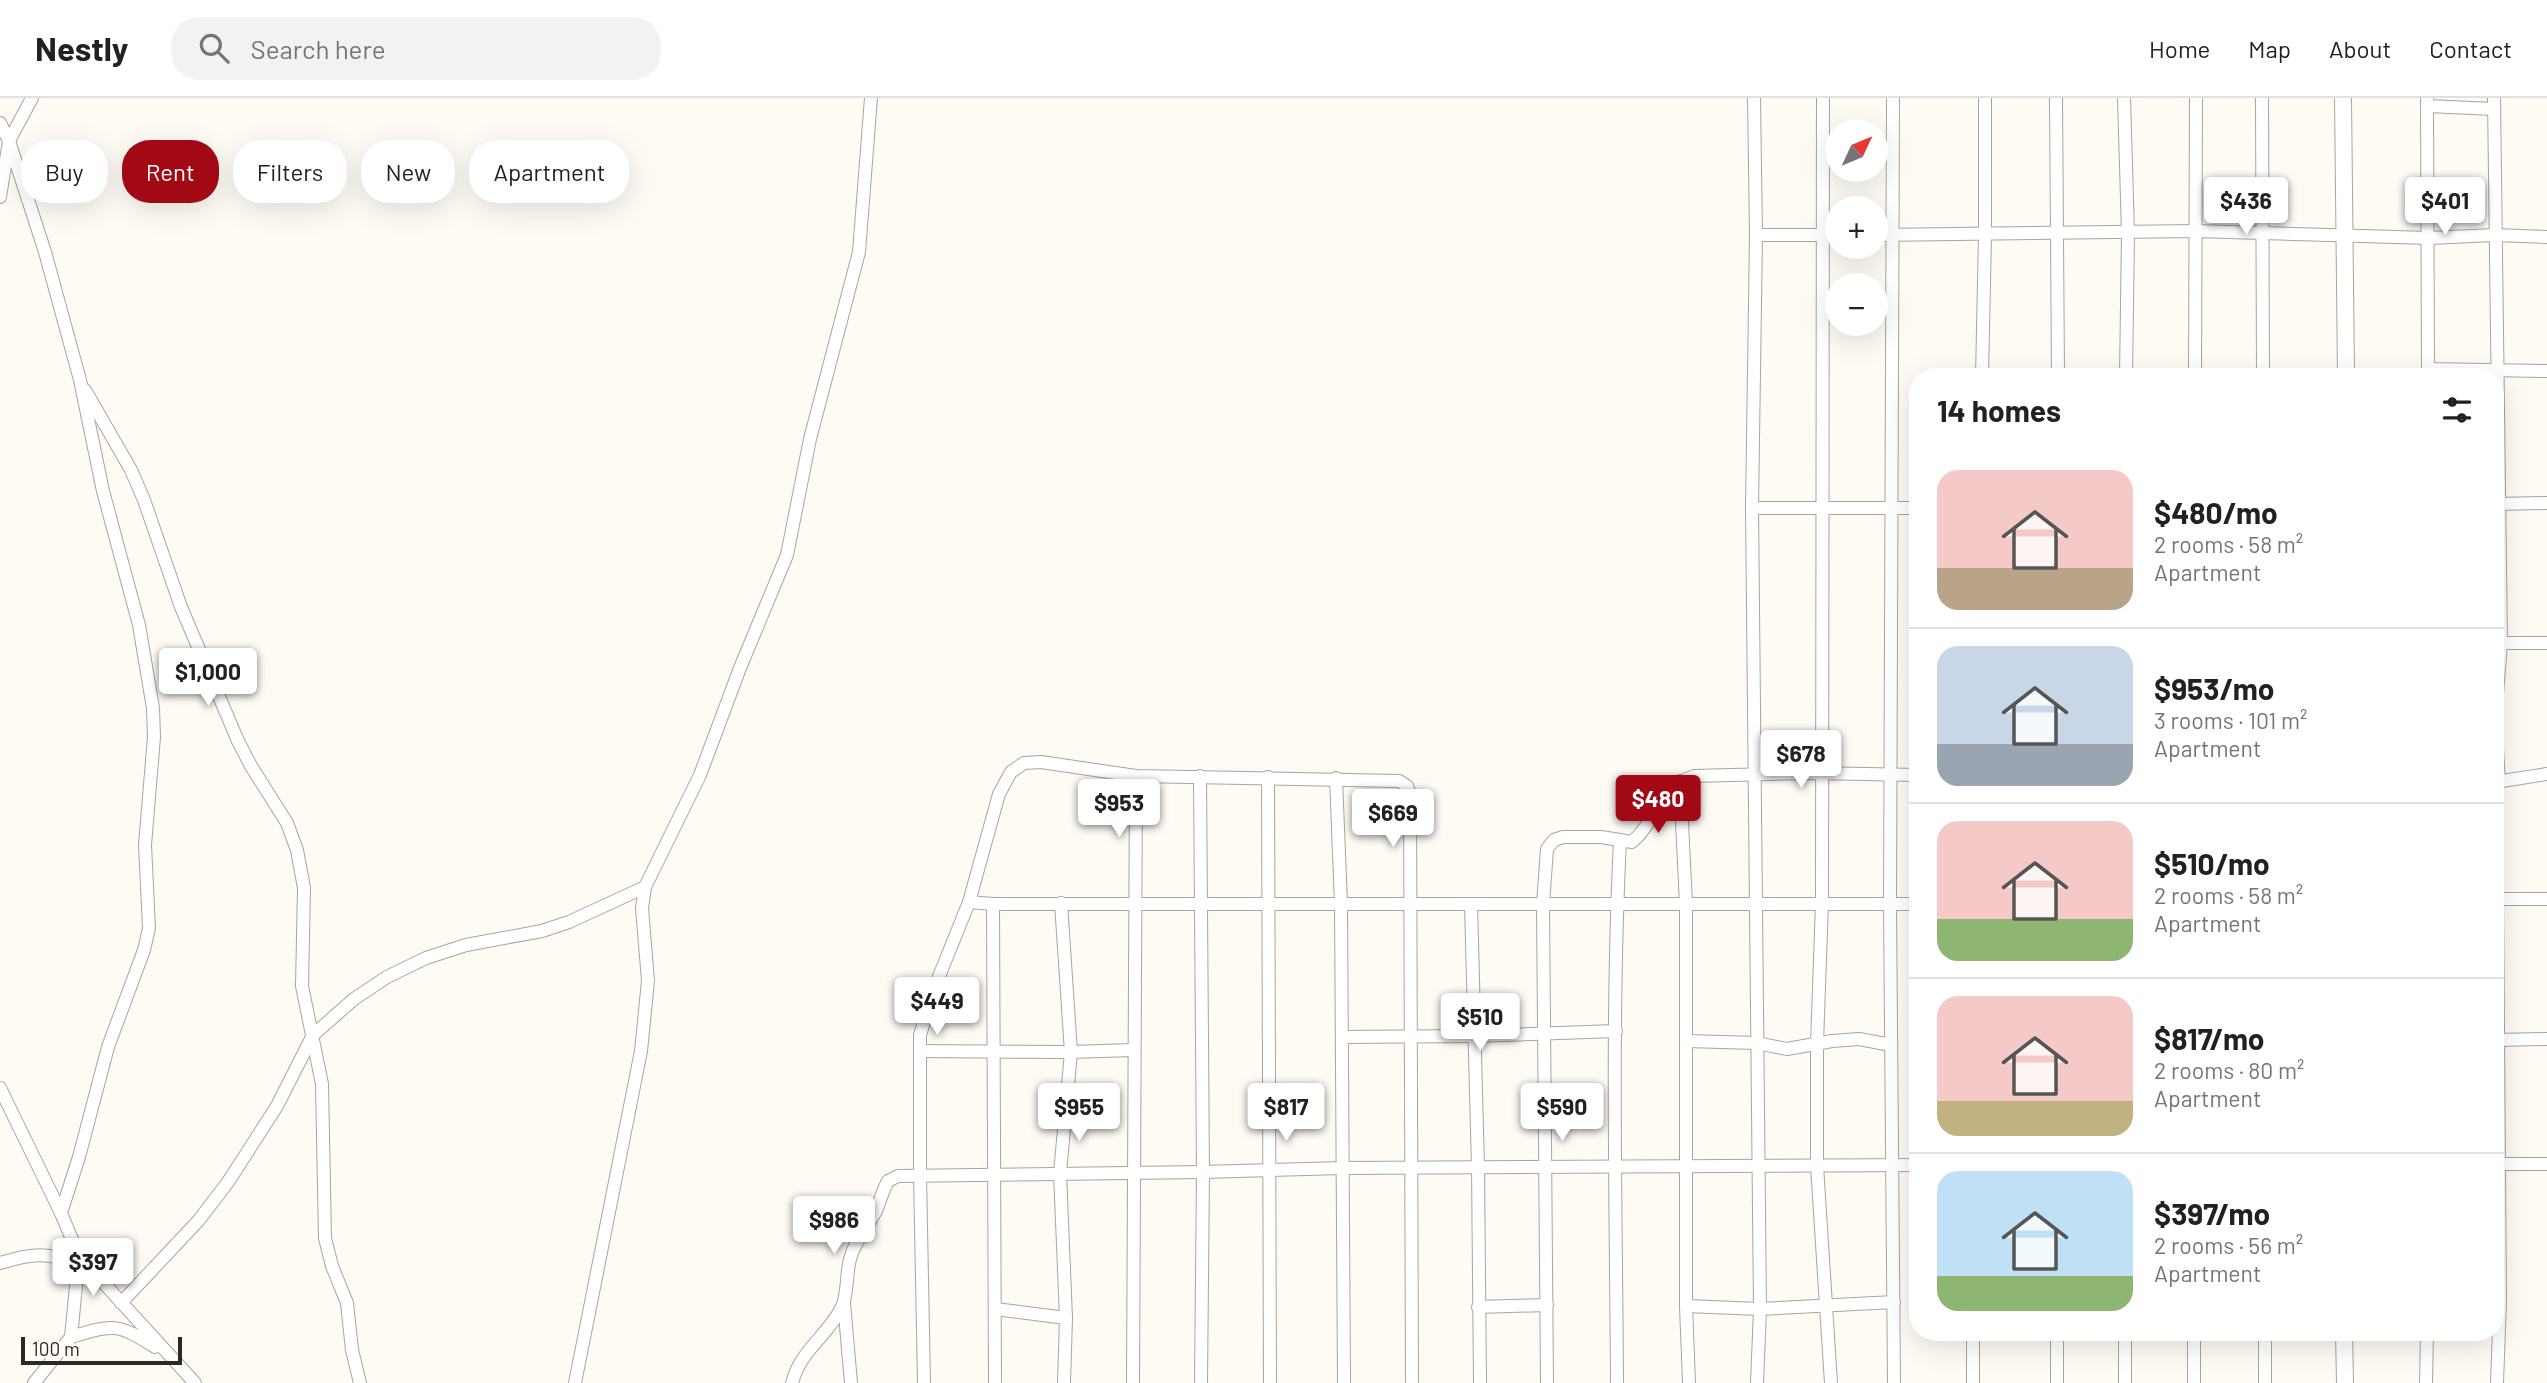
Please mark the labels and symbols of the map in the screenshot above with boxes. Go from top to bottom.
north arrow [1825,119,1888,182]
pin: $436 [2205,178,2287,237]
pin: $401 [2404,178,2486,237]
pin: $1,000 [151,648,265,708]
pin: $678 [1760,730,1842,790]
pin: $480 [1617,776,1699,835]
pin: $953 [1078,780,1160,839]
pin: $669 [1352,790,1434,849]
pin: $449 [896,978,978,1037]
pin: $510 [1439,993,1521,1053]
pin: $955 [1038,1084,1120,1143]
pin: $817 [1245,1084,1327,1143]
pin: $590 [1521,1084,1603,1143]
pin: $986 [793,1196,875,1256]
pin: $397 [52,1238,134,1298]
scale bar [21,1334,182,1366]

